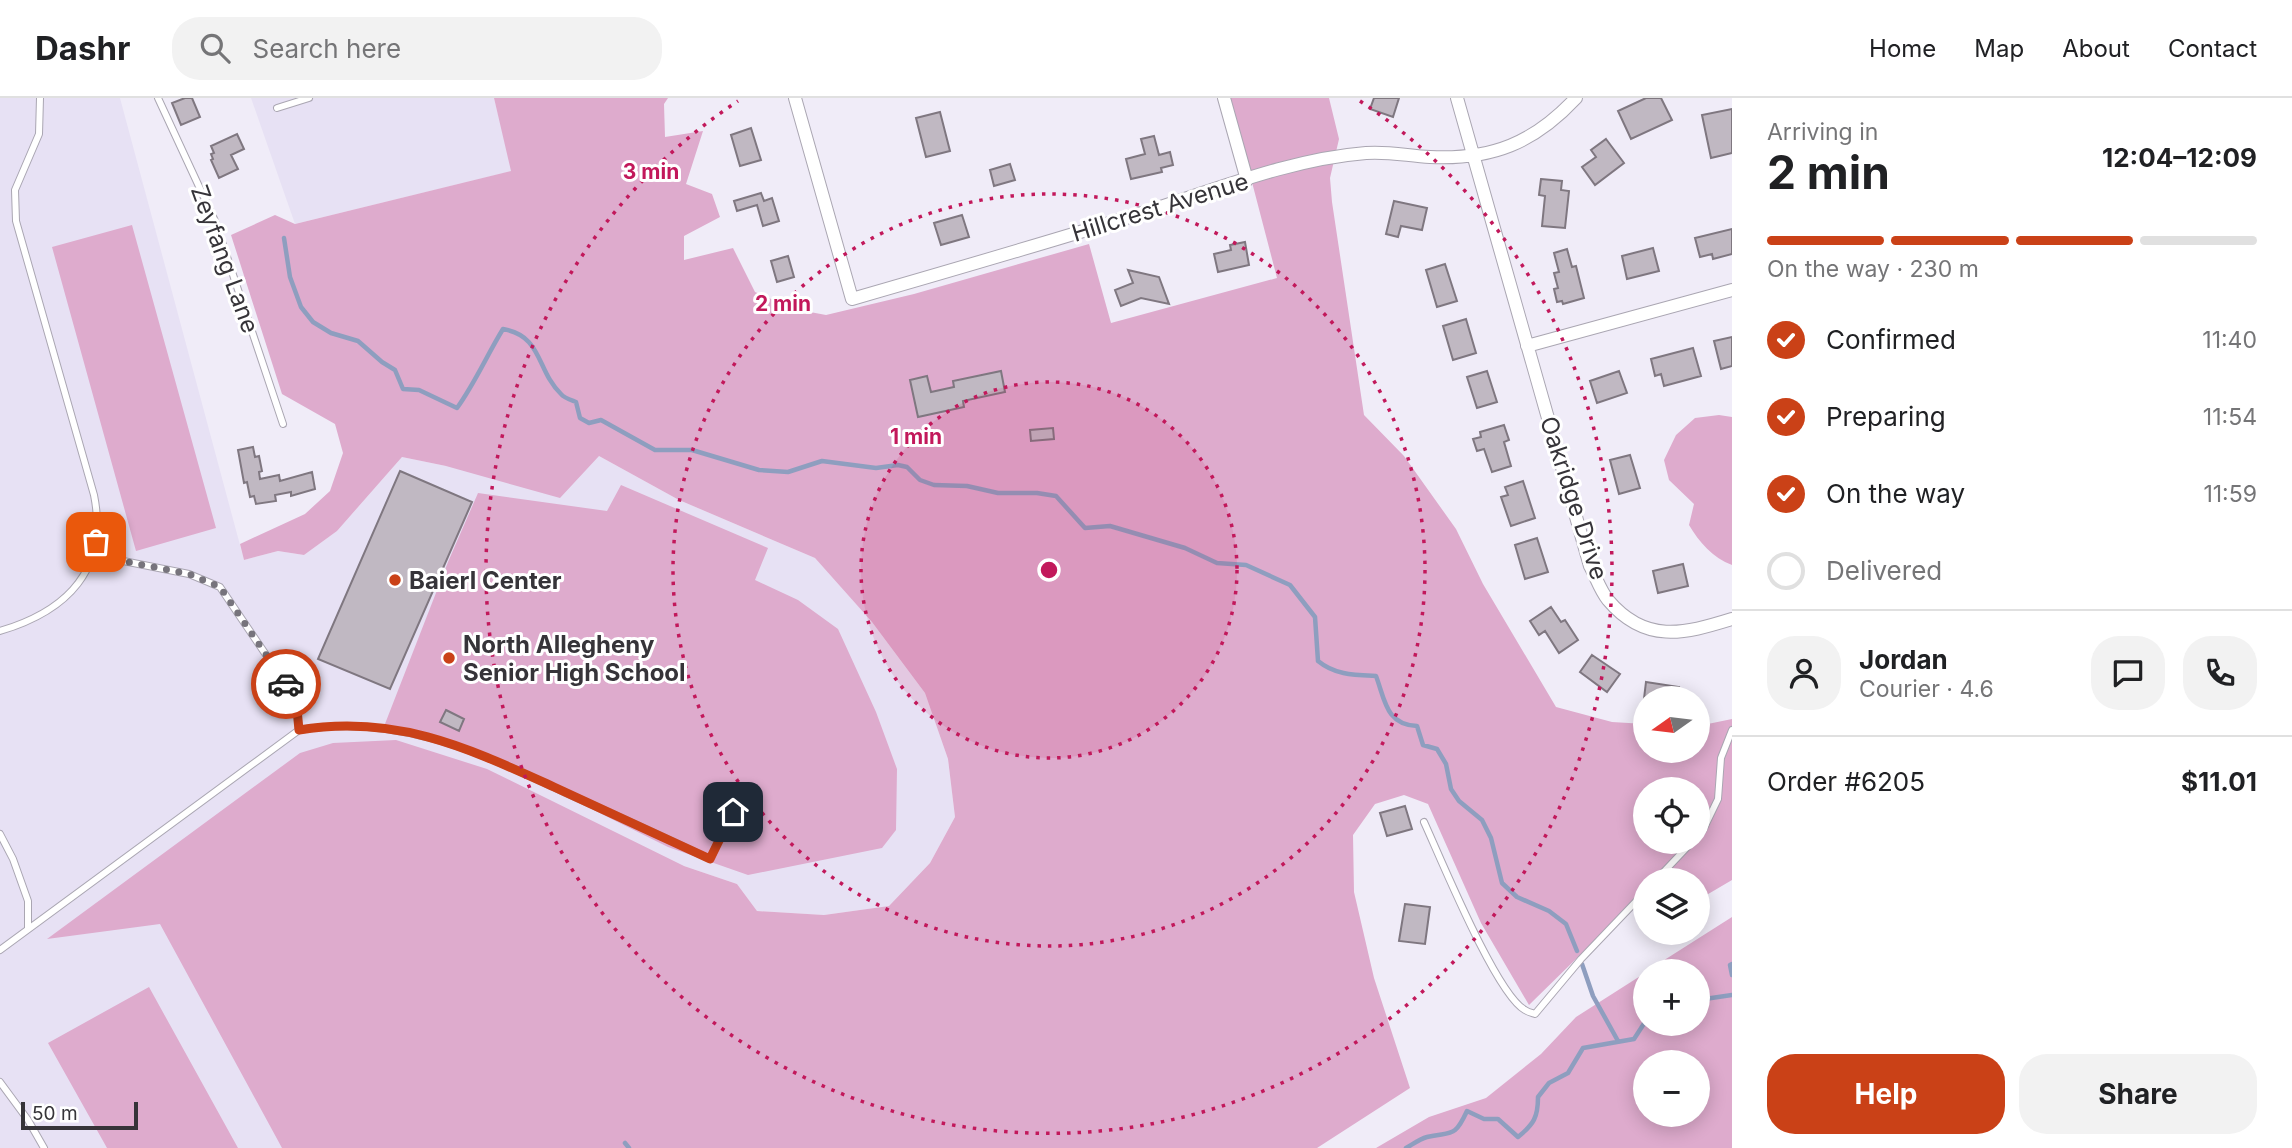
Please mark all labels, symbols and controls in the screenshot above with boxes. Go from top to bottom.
search box [172,17,662,80]
text: Dashr [35,28,130,68]
icon: search [196,29,234,67]
text: Search here [252,33,401,64]
text: Home [1869,34,1936,63]
text: Map [1974,34,2024,63]
text: About [2062,34,2130,63]
text: Contact [2168,34,2257,63]
text: Arriving in [1767,118,1878,146]
text: 12:04–12:09 [2102,142,2257,173]
text: 2 min [1767,144,1890,200]
text: 3 min [623,159,679,184]
street label: Hillcrest Avenue [1068,166,1252,248]
street label: Zeyfang Lane [185,181,265,337]
text: On the way · 230 m [1767,255,1979,283]
text: 2 min [755,291,811,316]
icon: check [1767,321,1805,359]
text: Confirmed [1826,324,1956,355]
text: 11:40 [2202,326,2257,354]
icon: check [1767,398,1805,436]
text: Preparing [1826,401,1946,432]
text: 11:54 [2203,403,2257,431]
street label: Oakridge Drive [1534,413,1614,583]
text: 1 min [890,424,942,449]
icon: check [1767,475,1805,513]
text: On the way [1826,478,1965,509]
text: 11:59 [2203,480,2257,508]
pin [66,512,126,572]
icon: bag [77,523,115,561]
text: Delivered [1826,555,1942,586]
centre of rings [1037,558,1061,582]
place label: Baierl Center [409,566,562,595]
marker: Baierl Center [387,572,403,588]
place label: North Allegheny Senior High School [463,630,686,687]
button: person [1767,636,1841,710]
button: chat [2091,636,2165,710]
button: phone [2183,636,2257,710]
text: Jordan [1859,644,1948,675]
courier [251,649,321,719]
marker: North Allegheny Senior High School [441,650,457,666]
icon: car [267,665,305,703]
text: Courier · 4.6 [1859,675,1994,703]
north arrow [1633,686,1710,763]
map controls [1633,686,1710,1127]
text: Order #6205 [1767,766,1925,797]
text: $11.01 [2181,766,2257,797]
button: locate [1633,777,1710,854]
pin [703,782,763,842]
icon: home [714,793,752,831]
button: layers [1633,868,1710,945]
button: + [1633,959,1710,1036]
button: − [1633,1050,1710,1127]
button: Help [1767,1054,2005,1134]
button: Share [2019,1054,2257,1134]
scale bar [21,1099,138,1131]
text: 50 m [32,1102,78,1125]

